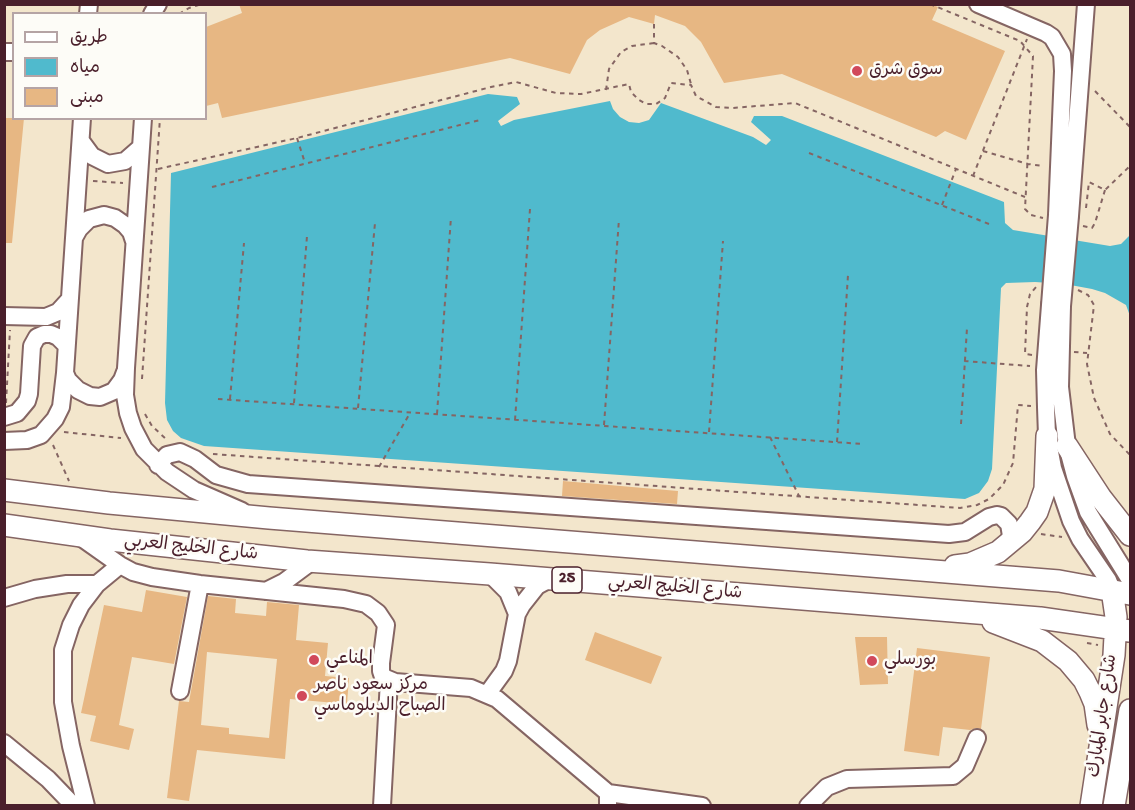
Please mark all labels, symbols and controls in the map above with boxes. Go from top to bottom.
legend [12,12,207,120]
text: طريق [70,28,108,49]
text: مياه [70,58,100,79]
place label: سوق شرق [869,60,943,82]
marker: سوق شرق [850,64,864,78]
text: مبنى [70,88,104,109]
street label: شارع الخليج العربي [123,531,259,567]
road number: 25 [552,567,582,593]
street label: شارع الخليج العربي [607,572,743,606]
place label: المناعي [326,649,373,671]
place label: بورسلي [884,650,936,672]
marker: المناعي [307,653,321,667]
street label: شارع جابر المبارك [1085,653,1123,779]
marker: بورسلي [865,654,879,668]
place label: مركز سعود ناصر الصباح الدبلوماسي [314,675,446,718]
marker: مركز سعود ناصر الصباح الدبلوماسي [295,689,309,703]

